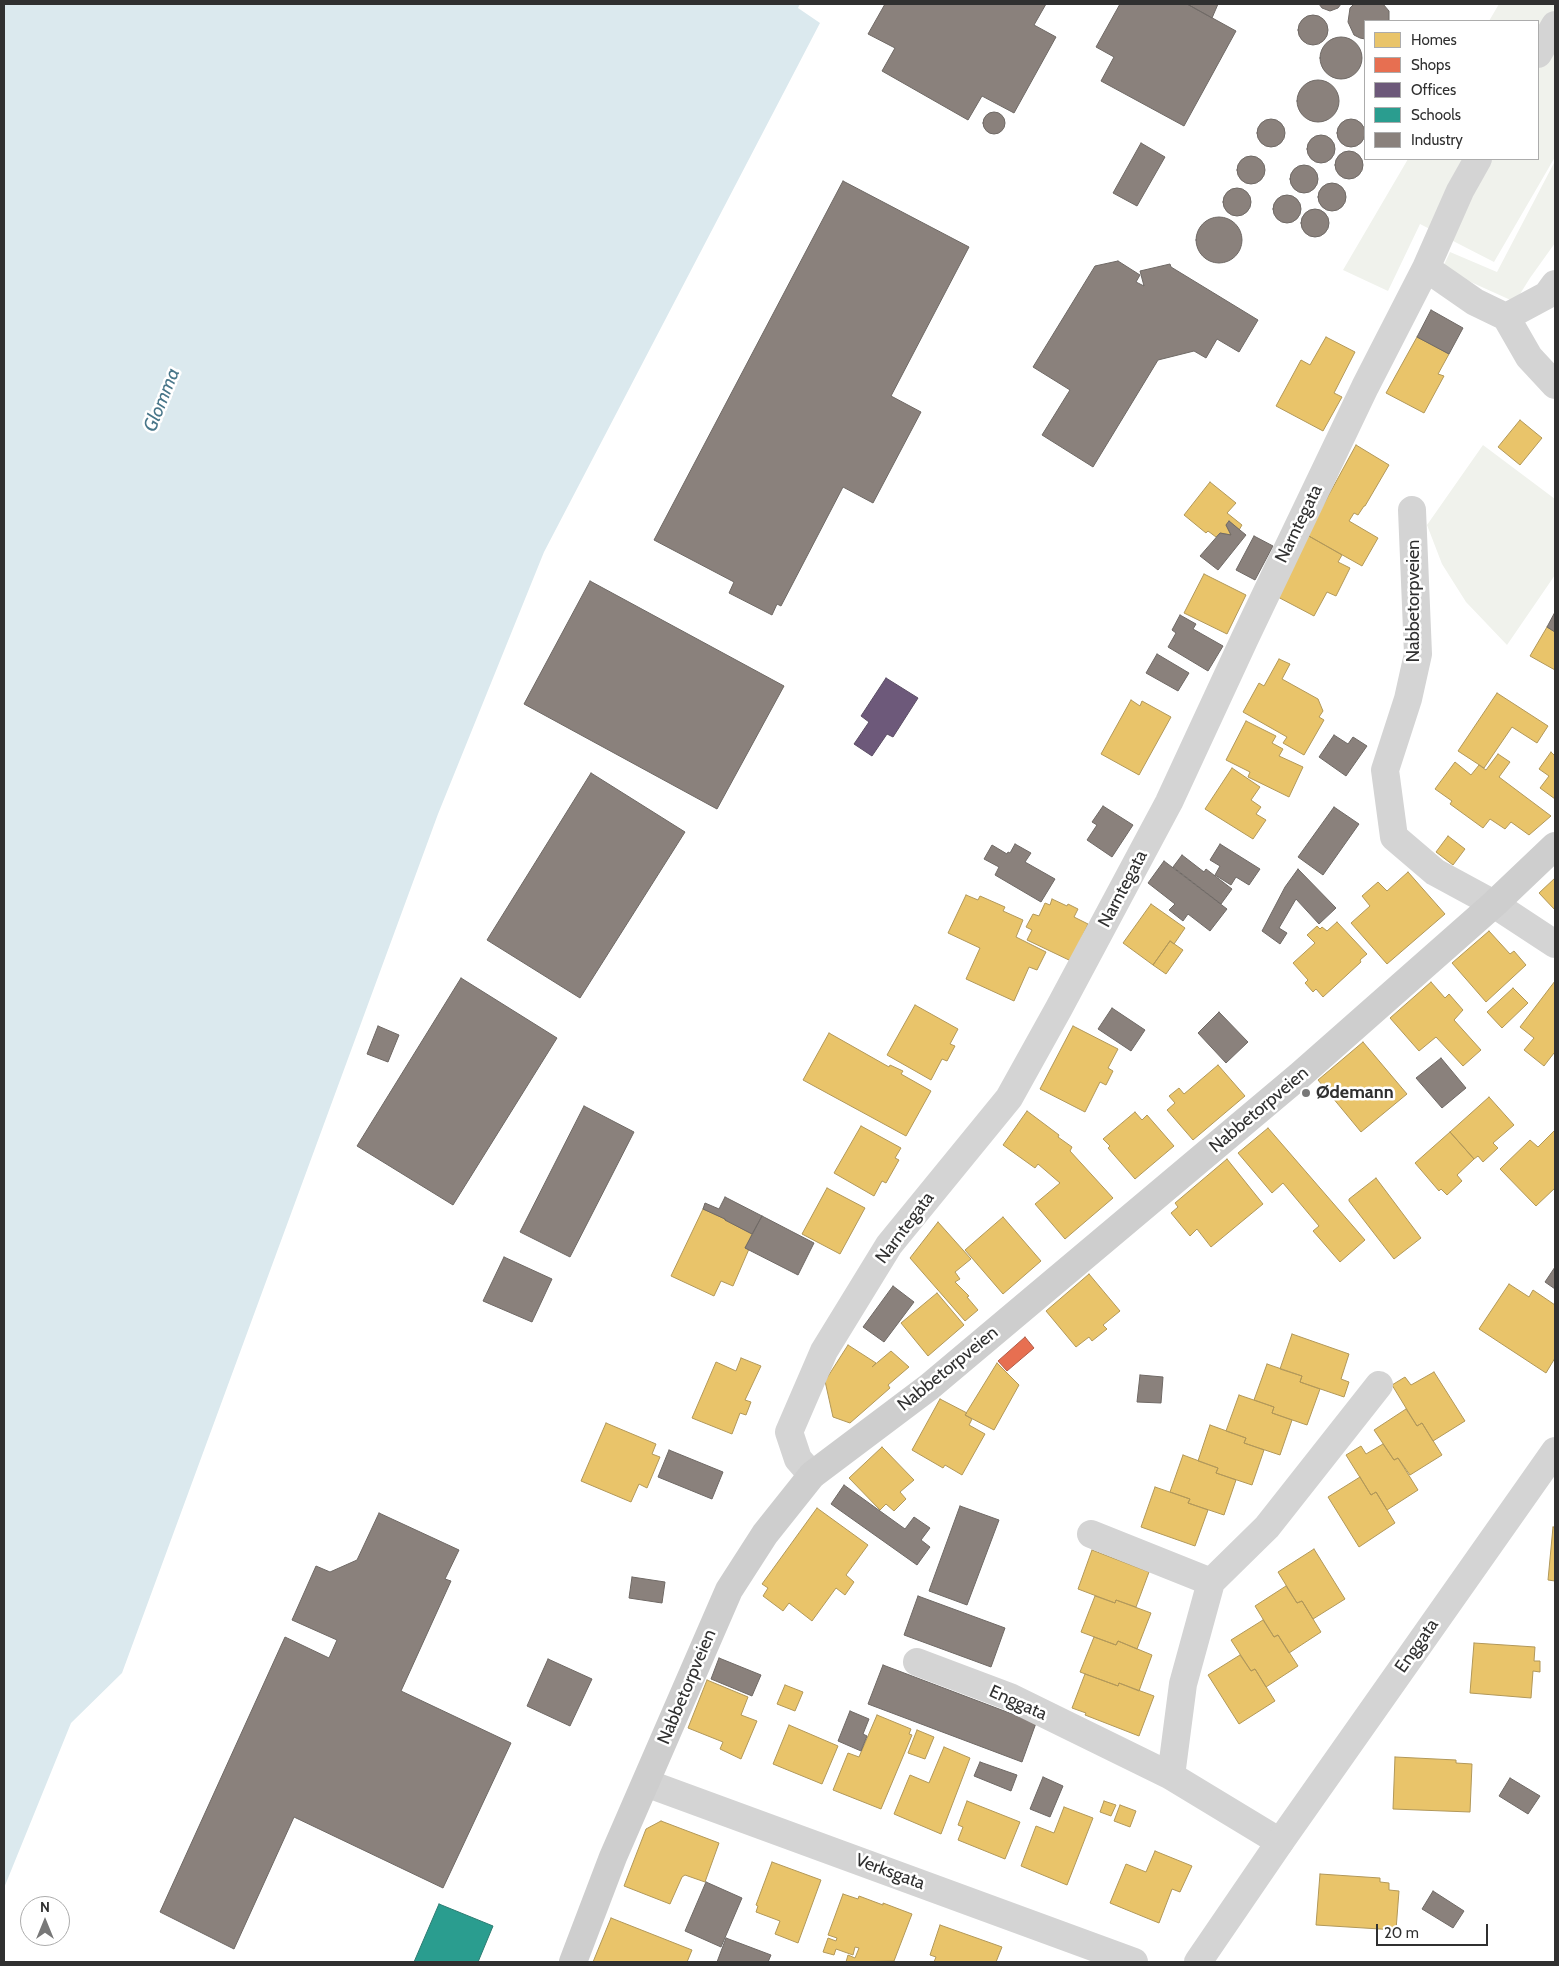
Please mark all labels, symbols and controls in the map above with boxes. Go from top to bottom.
legend [1364,20,1539,160]
text: Homes [1411,31,1457,49]
text: Shops [1411,56,1451,74]
text: Offices [1411,81,1456,99]
text: Schools [1411,106,1461,124]
text: Industry [1411,131,1463,149]
water label: Glomma [139,365,185,435]
street label: Narntegata [1271,481,1327,567]
street label: Nabbetorpveien [1403,540,1425,662]
street label: Narntegata [1094,847,1152,931]
street label: Nabbetorpveien [1205,1062,1313,1158]
place label: Ødemann [1316,1082,1394,1104]
marker: Ødemann [1300,1087,1312,1099]
street label: Narntegata [871,1188,939,1268]
street label: Nabbetorpveien [893,1322,1003,1416]
street label: Enggata [1391,1615,1443,1677]
street label: Nabbetorpveien [653,1626,721,1748]
street label: Enggata [986,1681,1050,1725]
street label: Verksgata [852,1849,928,1895]
north arrow [20,1896,70,1946]
text: N [40,1898,50,1916]
scale bar [1379,1914,1492,1946]
text: 20 m [1384,1924,1419,1942]

